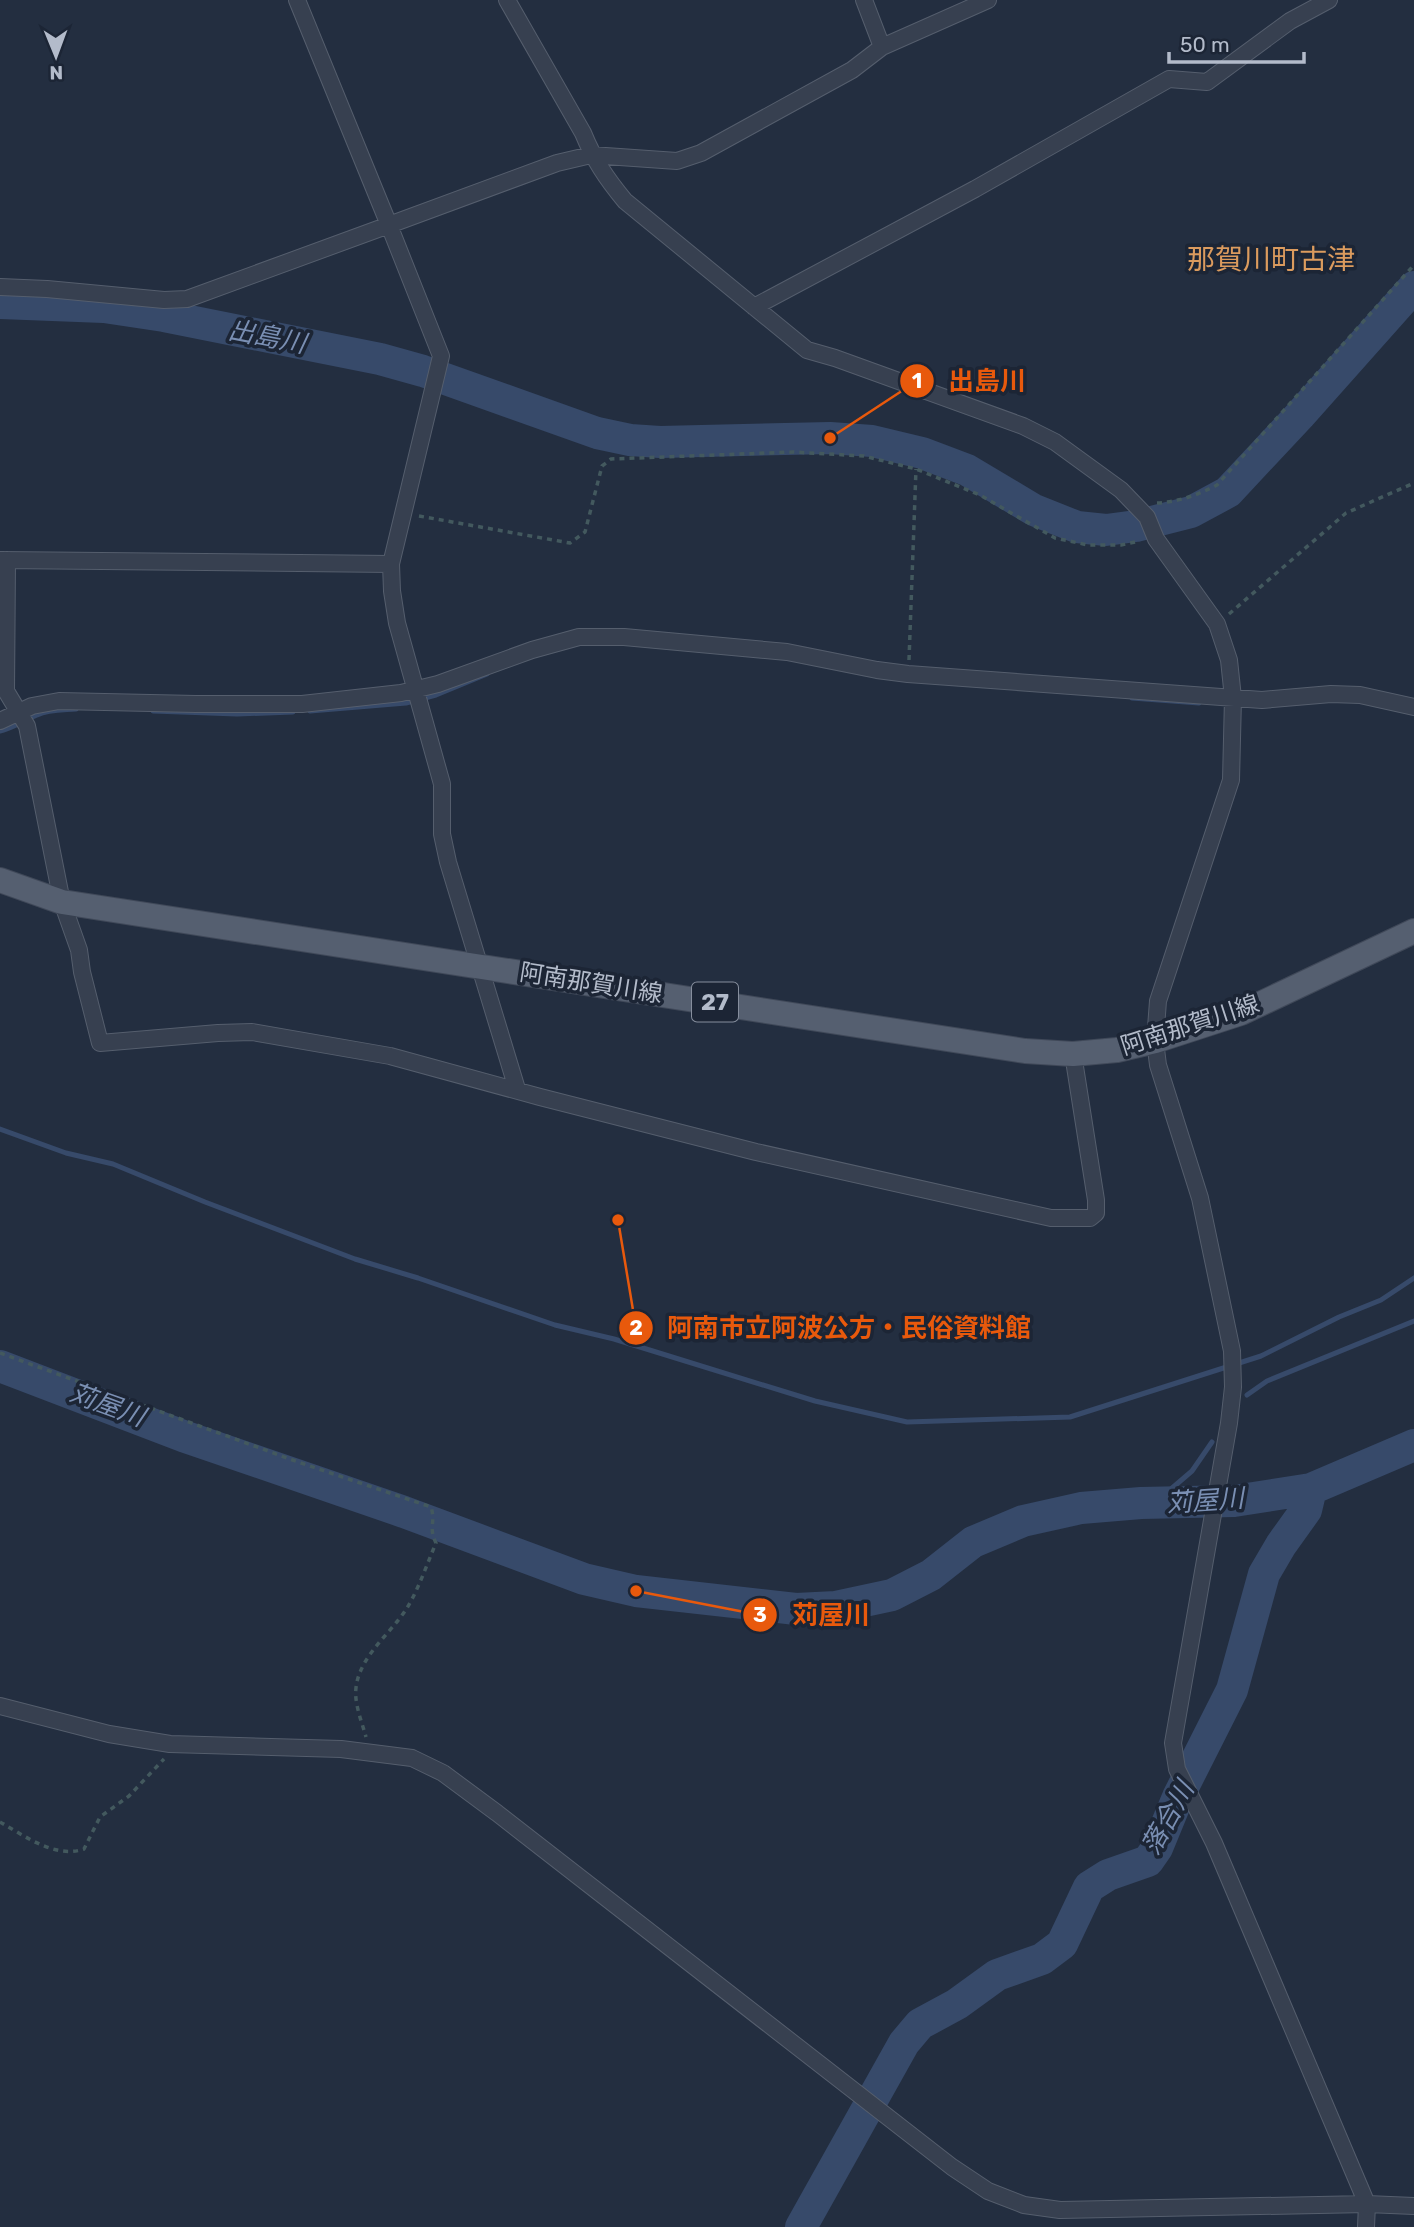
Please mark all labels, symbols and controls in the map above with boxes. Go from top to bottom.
north arrow [21,21,91,91]
scale bar [1169,21,1304,65]
text: 50 m [1180,32,1230,57]
text: N [49,61,63,84]
district label: 那賀川町古津 [1187,243,1355,276]
water label: 出島川 [226,314,311,360]
callout: 出島川 [899,357,1040,404]
text: 出島川 [948,366,1026,397]
text: 1 [912,368,922,393]
street label: 阿南那賀川線 [518,958,664,1008]
road number: 27 [692,982,738,1021]
street label: 阿南那賀川線 [1117,989,1263,1061]
callout: 阿南市立阿波公方・民俗資料館 [618,1305,1045,1352]
text: 阿南市立阿波公方・民俗資料館 [667,1313,1031,1344]
text: 2 [629,1315,643,1340]
water label: 苅屋川 [65,1377,152,1434]
water label: 苅屋川 [1165,1483,1248,1519]
callout: 苅屋川 [743,1591,884,1638]
text: 苅屋川 [792,1600,870,1631]
text: 3 [753,1602,767,1627]
water label: 落合川 [1136,1774,1202,1860]

